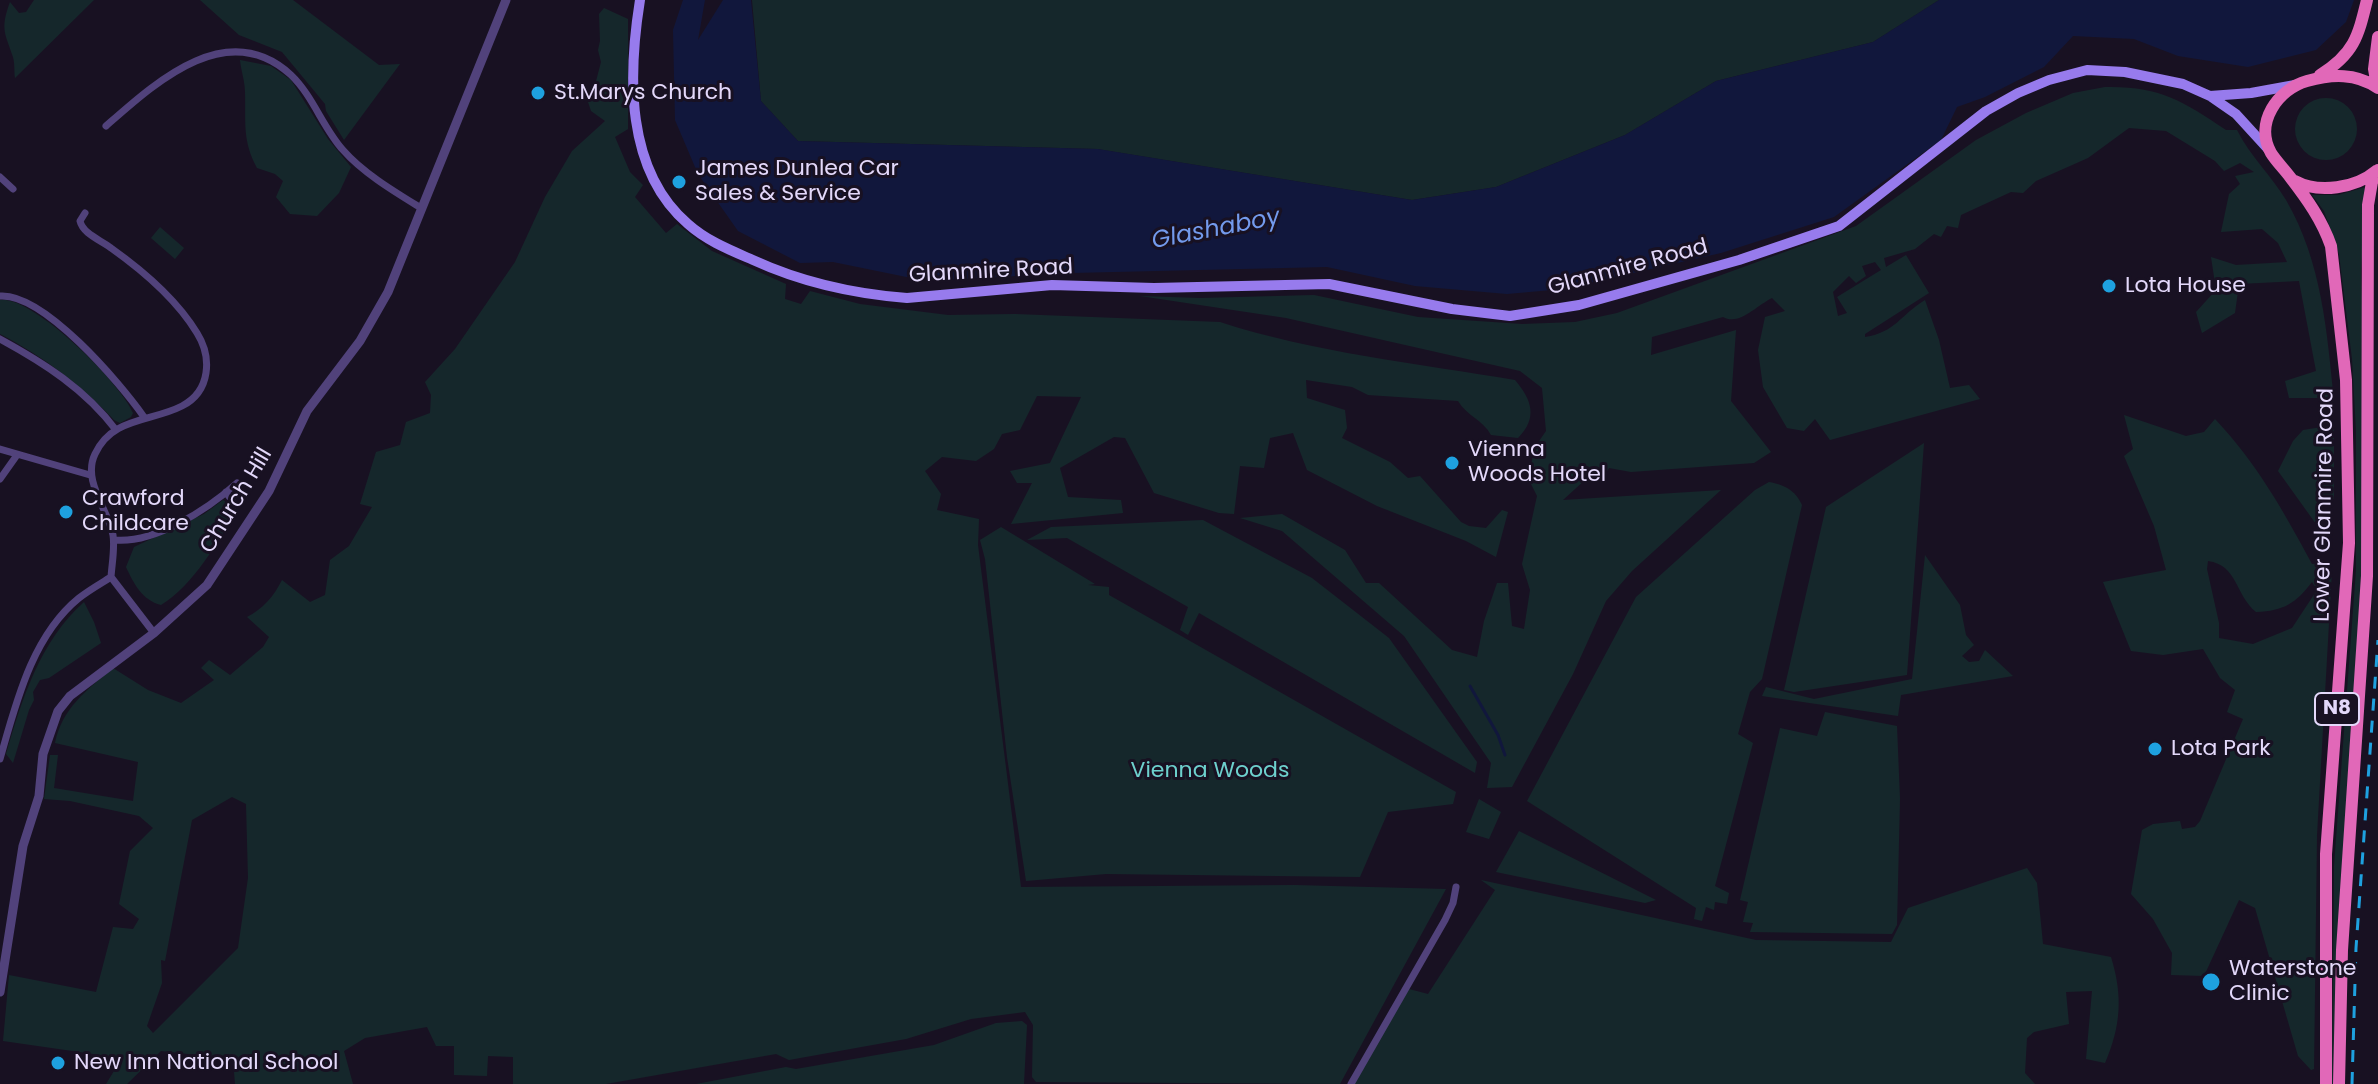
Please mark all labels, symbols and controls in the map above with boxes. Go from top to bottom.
place label: St.Marys Church [554,80,732,106]
marker: St.Marys Church [529,84,547,102]
place label: James Dunlea Car Sales & Service [695,156,899,208]
marker: James Dunlea Car Sales & Service [670,173,688,191]
water label: Glashaboy [1149,203,1283,257]
street label: Glanmire Road [1545,234,1711,302]
street label: Glanmire Road [908,255,1074,289]
place label: Lota House [2125,273,2246,299]
marker: Lota House [2100,277,2118,295]
street label: Lower Glanmire Road [2310,388,2340,622]
place label: Vienna Woods Hotel [1468,437,1606,488]
street label: Church Hill [195,444,279,558]
marker: Vienna Woods Hotel [1443,454,1461,472]
place label: Crawford Childcare [82,486,189,538]
marker: Crawford Childcare [57,503,75,521]
road number: N8 [2315,693,2359,725]
place label: Lota Park [2171,736,2270,762]
marker: Lota Park [2146,740,2164,758]
park label: Vienna Woods [1131,758,1289,784]
place label: Waterstone Clinic [2229,956,2356,1008]
marker: Waterstone Clinic [2200,971,2222,993]
place label: New Inn National School [74,1050,338,1076]
marker: New Inn National School [49,1054,67,1072]

